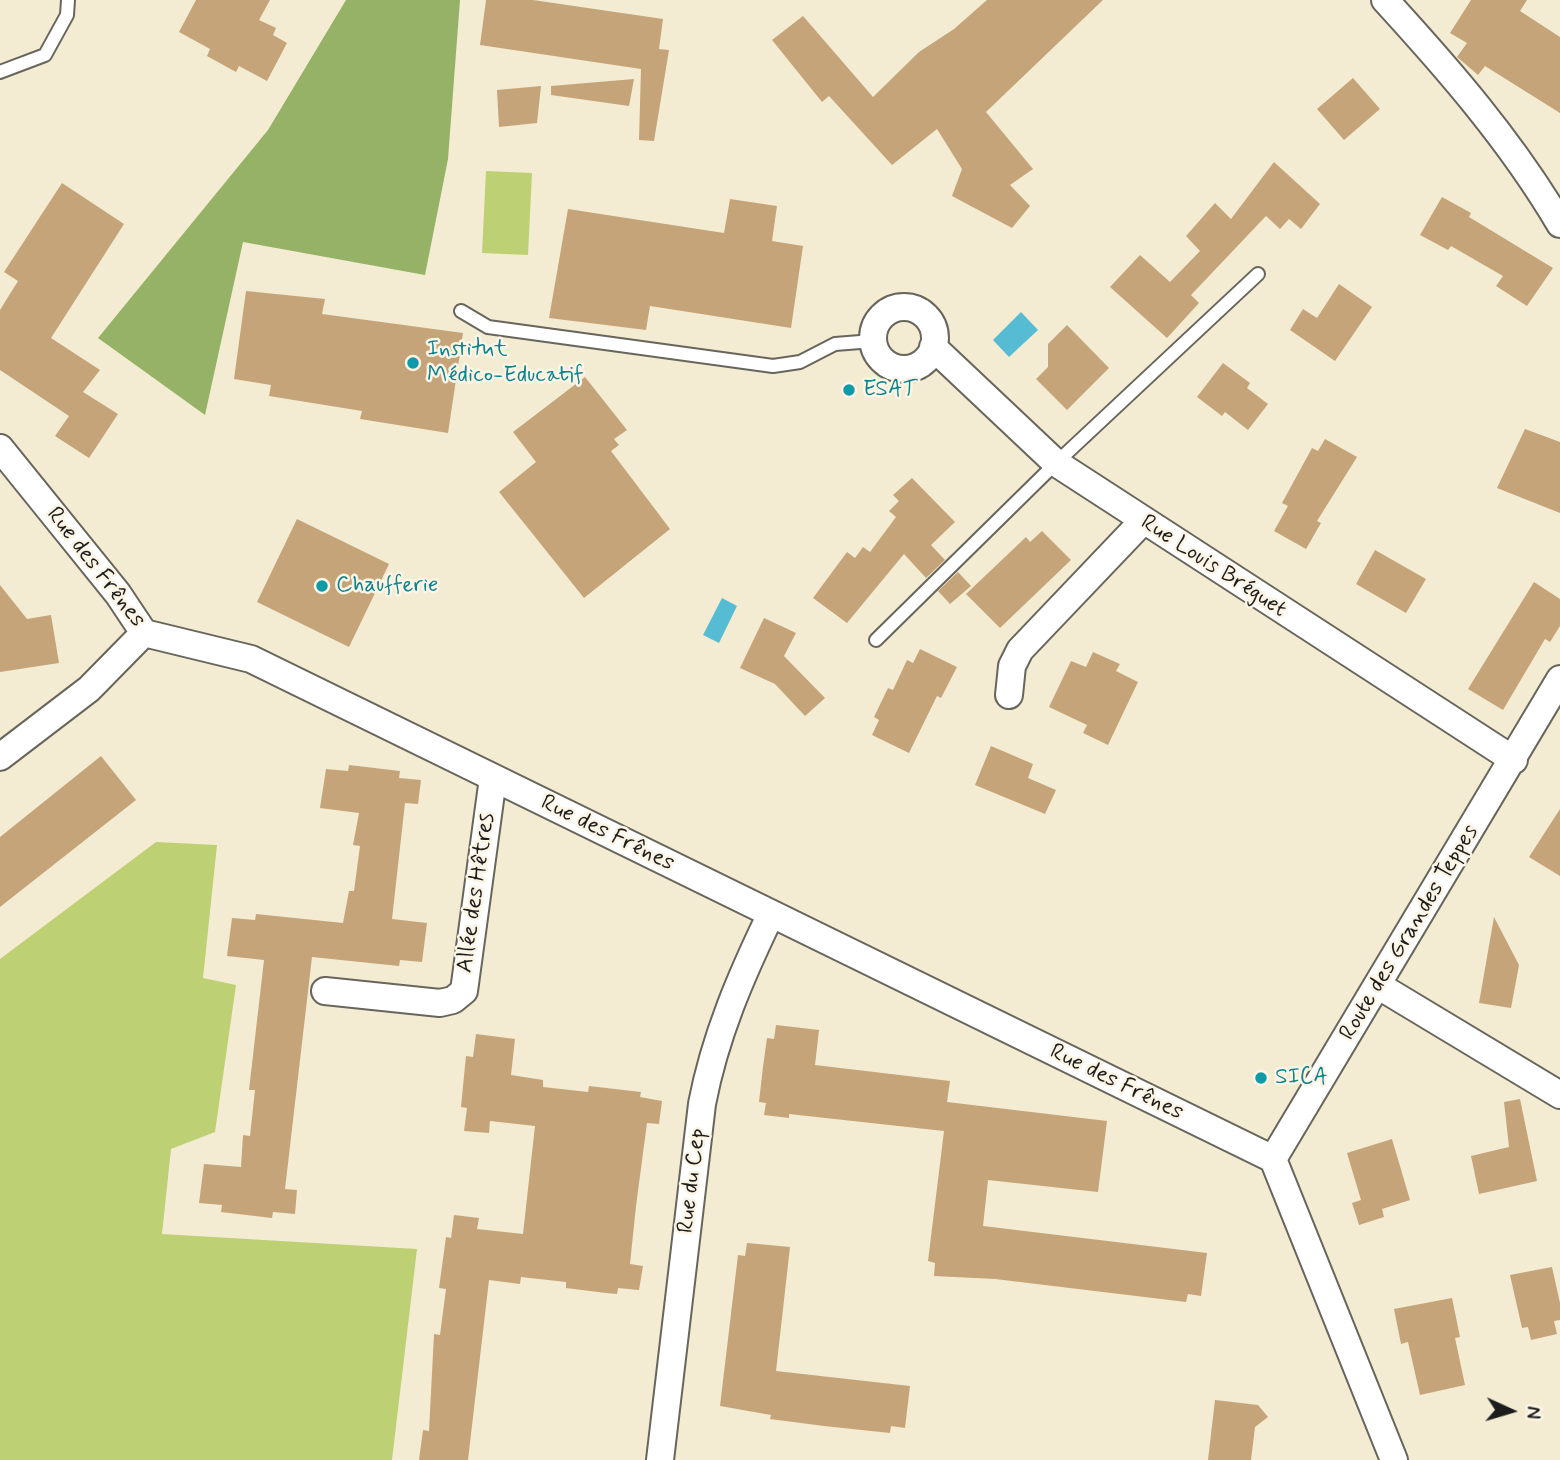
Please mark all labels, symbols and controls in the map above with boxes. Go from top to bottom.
place label: Institut Médico-Educatif [427,336,584,390]
marker: Institut Médico-Educatif [405,355,421,371]
place label: ESAT [863,376,917,404]
marker: ESAT [841,382,857,398]
street label: Rue des Frênes [39,502,151,634]
street label: Rue Louis Bréguet [1135,510,1291,624]
place label: Chaufferie [336,572,438,600]
marker: Chaufferie [314,578,330,594]
street label: Rue des Frênes [536,790,678,878]
street label: Allée des Hêtres [452,811,502,975]
street label: Route des Grandes Teppes [1335,820,1485,1046]
street label: Rue des Frênes [1045,1039,1187,1127]
place label: SICA [1275,1064,1328,1092]
marker: SICA [1253,1070,1269,1086]
street label: Rue du Cep [673,1127,713,1235]
north arrow [1476,1376,1546,1446]
text: N [1520,1405,1545,1420]

